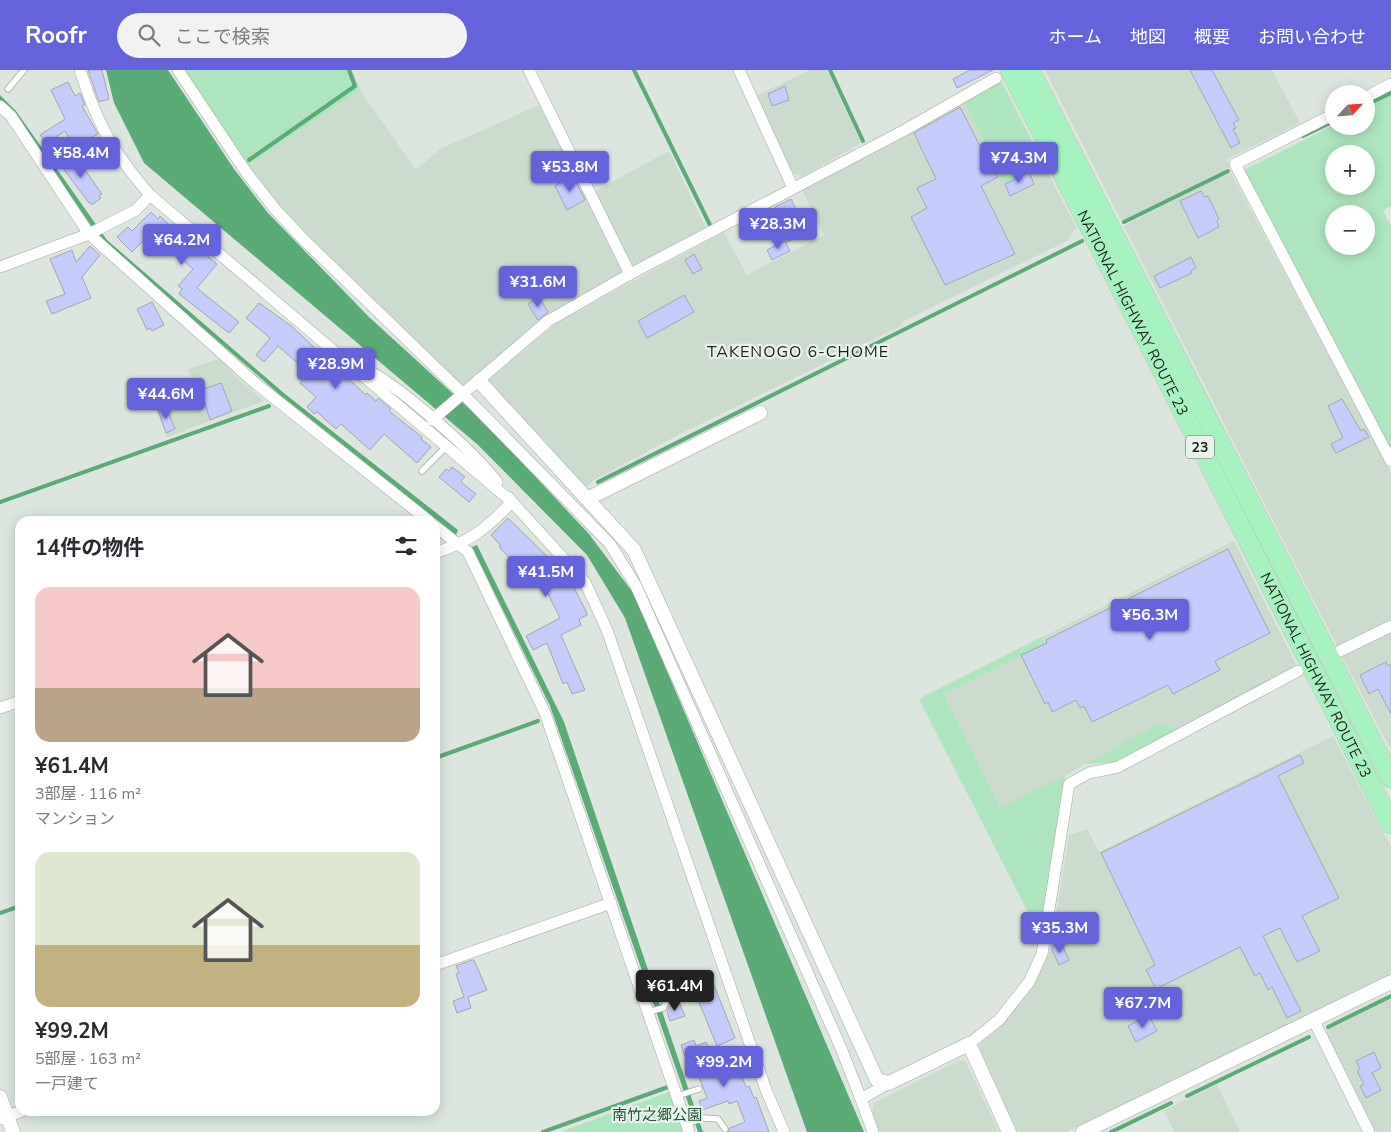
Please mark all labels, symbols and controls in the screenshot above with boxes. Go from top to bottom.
search box [117,13,467,58]
text: Roofr [25,19,87,51]
icon: search [135,21,163,49]
text: ここで検索 [175,24,270,50]
text: ホーム [1049,25,1102,49]
text: 地図 [1130,25,1166,49]
text: 概要 [1194,25,1230,49]
text: お問い合わせ [1258,25,1366,49]
north arrow [1325,85,1375,135]
map controls [1325,85,1375,255]
pin: ¥58.4M [40,136,122,179]
text: ¥58.4M [53,142,109,164]
pin: ¥74.3M [978,142,1060,184]
button: + [1325,145,1375,195]
text: ¥74.3M [991,147,1047,169]
pin: ¥53.8M [529,150,611,193]
text: ¥53.8M [542,156,598,178]
button: − [1325,205,1375,255]
street label: NATIONAL HIGHWAY ROUTE 23 [1072,207,1193,419]
pin: ¥28.3M [737,208,819,250]
text: ¥28.3M [750,213,806,235]
pin: ¥64.2M [141,224,223,266]
text: ¥64.2M [154,229,210,251]
pin: ¥31.6M [497,266,579,308]
text: ¥31.6M [510,271,566,293]
district label: TAKENOGO 6-CHOME [707,341,889,363]
pin: ¥28.9M [295,348,377,390]
text: ¥28.9M [308,353,364,375]
pin: ¥44.6M [125,378,207,420]
text: ¥44.6M [138,383,194,405]
road number: 23 [1186,436,1214,458]
icon: filters [392,532,420,560]
text: 14件の物件 [35,534,144,562]
pin: ¥41.5M [505,556,587,598]
text: ¥41.5M [518,561,574,583]
street label: NATIONAL HIGHWAY ROUTE 23 [1256,569,1376,781]
pin: ¥56.3M [1109,598,1191,641]
text: ¥56.3M [1122,604,1178,626]
icon: home [183,620,273,710]
text: ¥61.4M [35,752,109,780]
text: 3部屋 · 116 m² [35,783,141,805]
text: マンション [35,808,115,830]
icon: home [183,885,273,975]
pin: ¥35.3M [1019,912,1101,954]
text: ¥35.3M [1032,917,1088,939]
pin: ¥61.4M [634,970,716,1012]
text: ¥61.4M [647,975,703,997]
pin: ¥67.7M [1102,986,1184,1029]
text: ¥67.7M [1115,992,1171,1014]
text: ¥99.2M [35,1017,109,1045]
pin: ¥99.2M [683,1046,765,1088]
text: 5部屋 · 163 m² [35,1048,141,1070]
text: ¥99.2M [696,1051,752,1073]
text: 一戸建て [35,1073,99,1095]
park label: 南竹之郷公園 [612,1105,702,1125]

